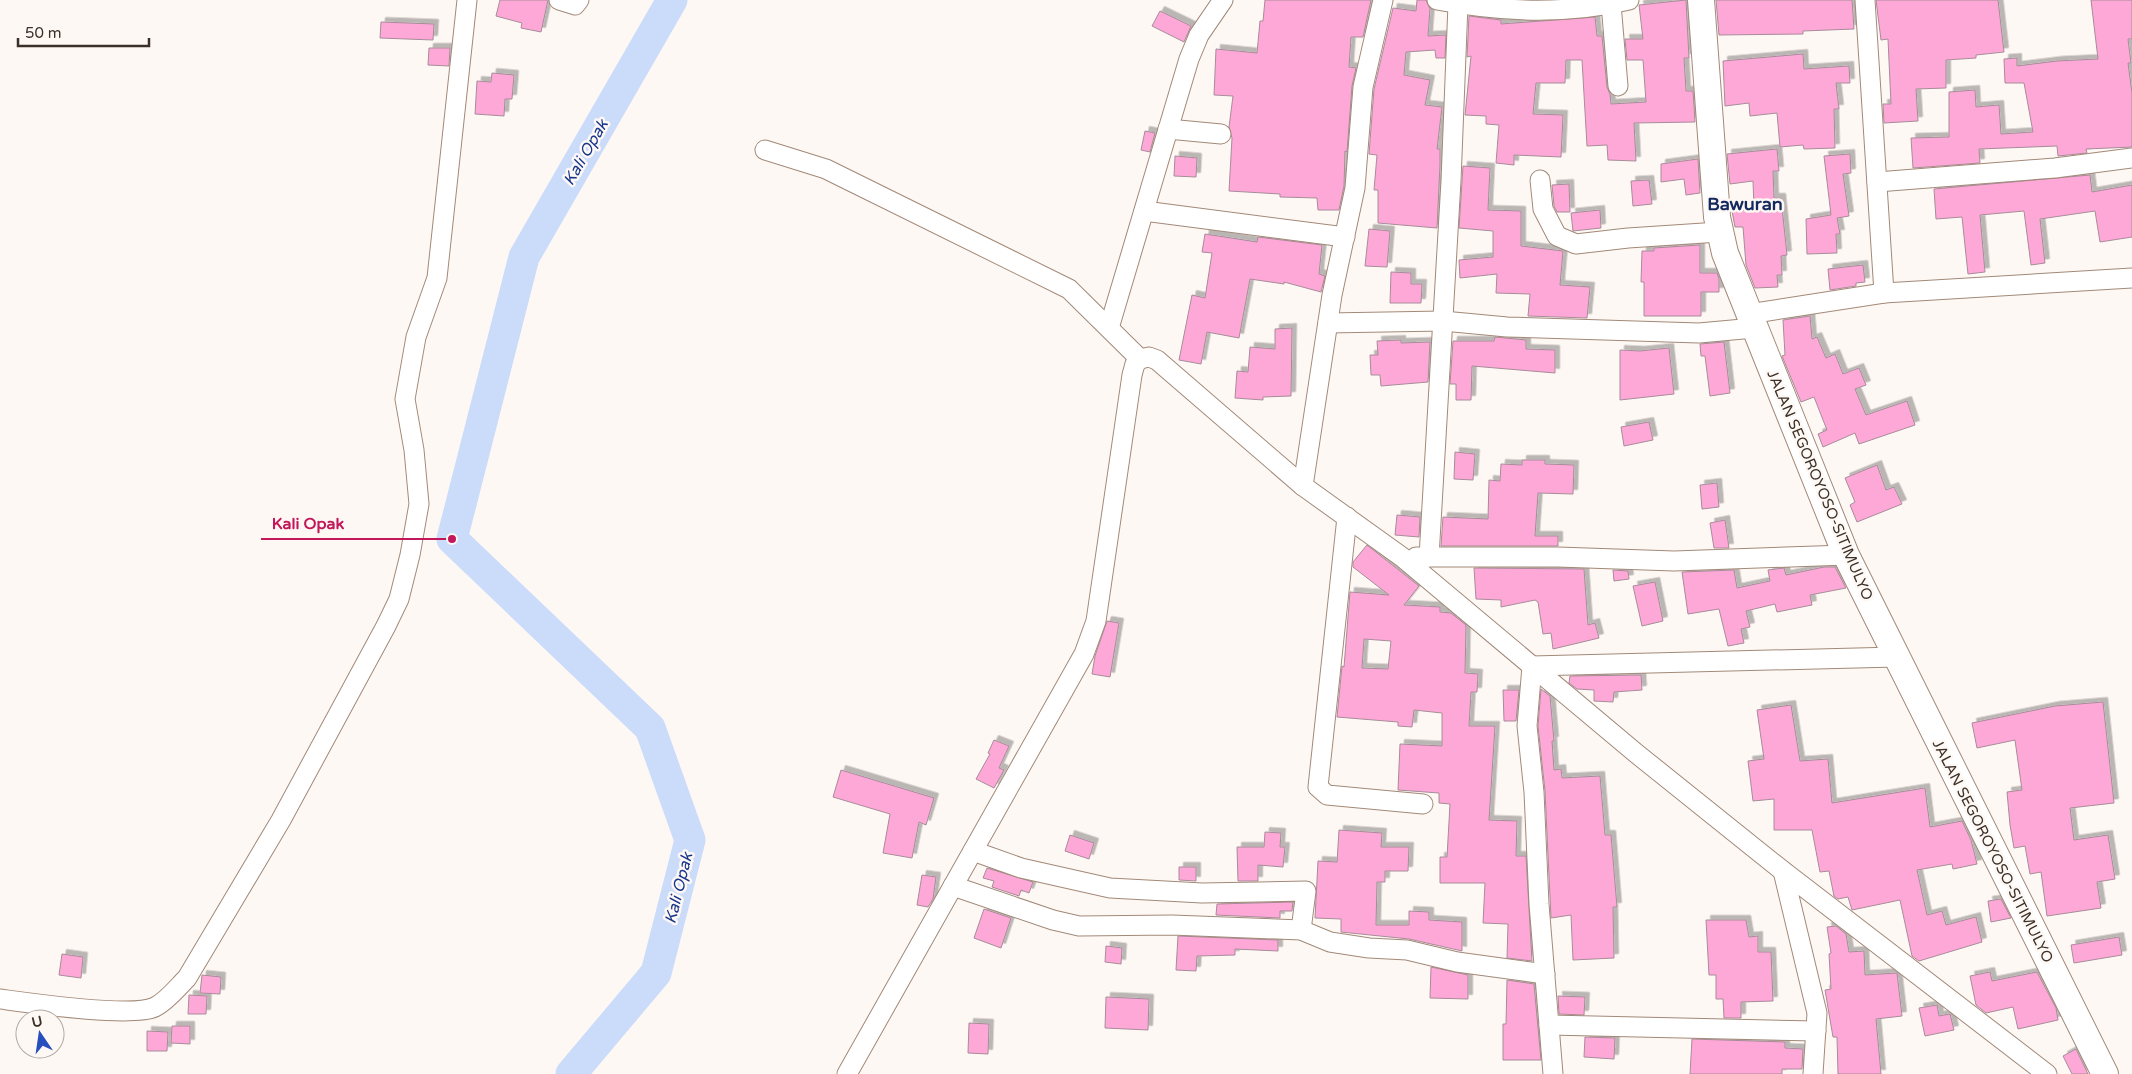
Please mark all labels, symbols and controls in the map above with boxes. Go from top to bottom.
scale bar [18,15,149,47]
text: 50 m [25,24,62,42]
water label: Kali Opak [559,115,613,189]
district label: Bawuran [1707,193,1783,215]
street label: JALAN SEGOROYOSO-SITIMULYO [1763,367,1877,603]
callout: Kali Opak [261,508,354,539]
text: Kali Opak [272,514,345,534]
street label: JALAN SEGOROYOSO-SITIMULYO [1929,736,2057,966]
water label: Kali Opak [660,849,698,926]
north arrow [15,1009,65,1059]
text: U [30,1012,44,1031]

